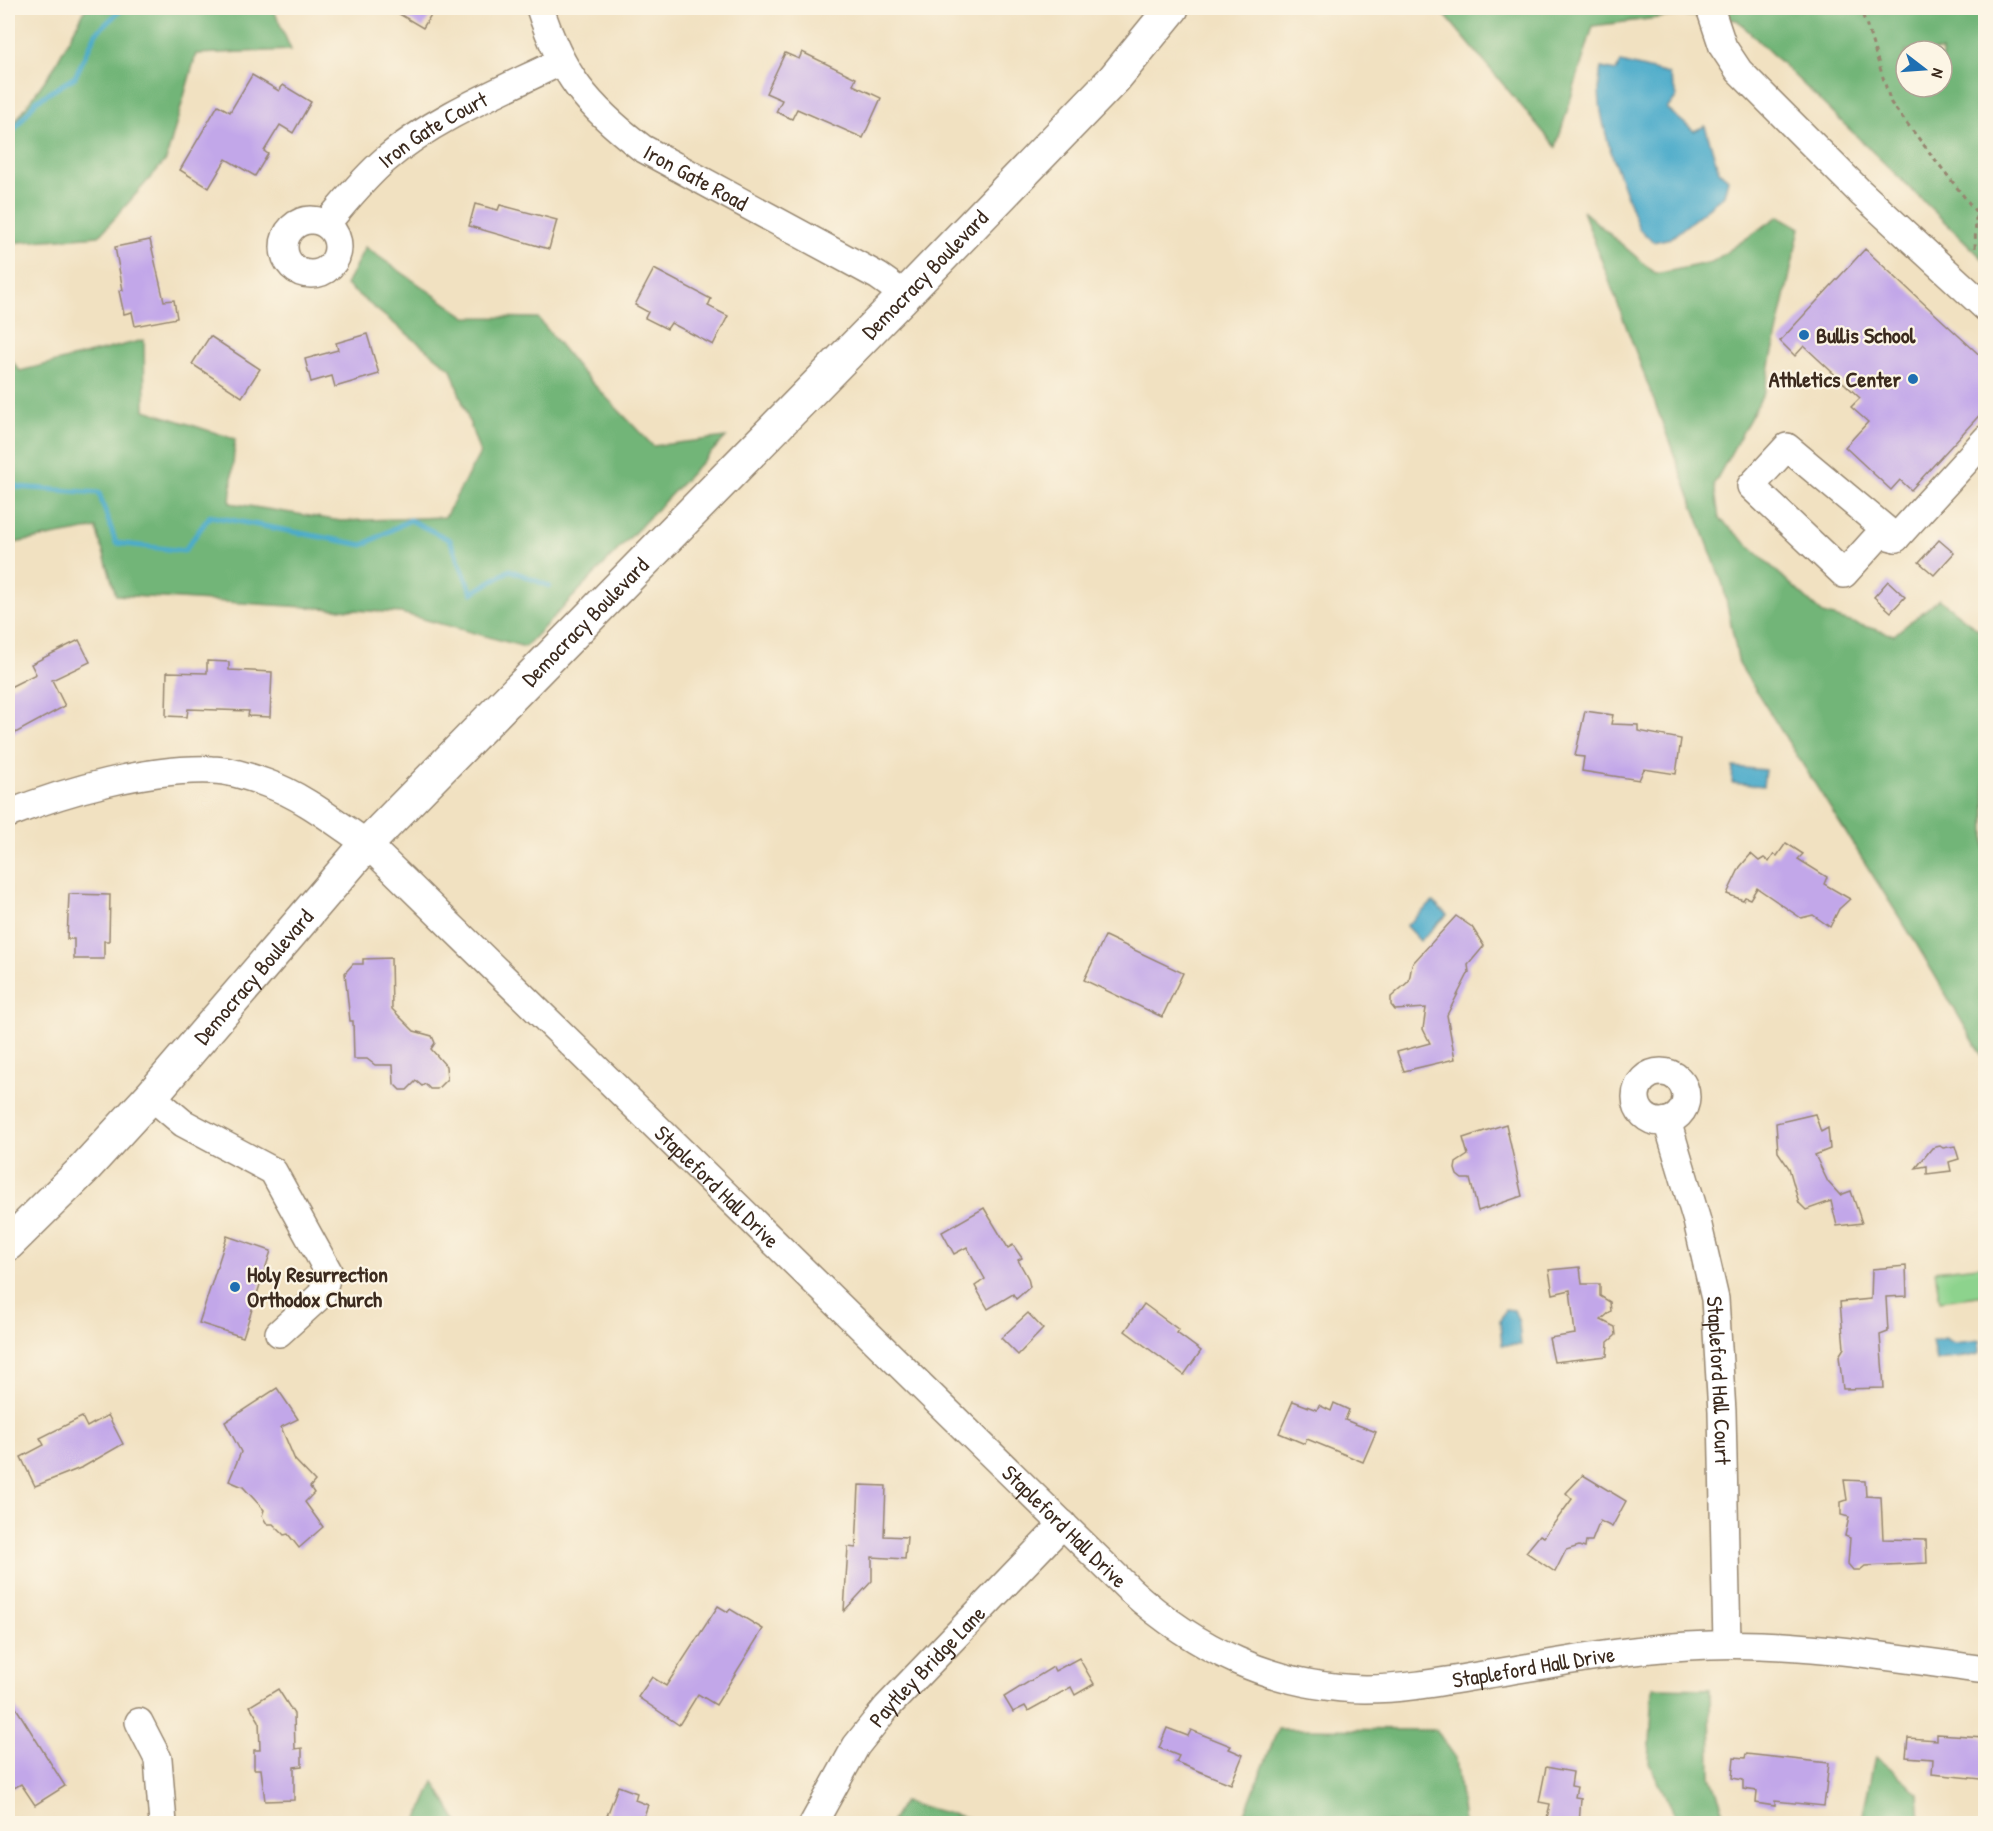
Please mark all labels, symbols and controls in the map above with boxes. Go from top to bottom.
north arrow [1894,39,1954,99]
text: N [1926,66,1950,81]
street label: Iron Gate Court [371,84,493,175]
street label: Iron Gate Road [639,137,754,218]
street label: Democracy Boulevard [855,203,995,346]
place label: Bullis School [1816,320,1917,350]
marker: Bullis School [1797,328,1811,342]
place label: Athletics Center [1769,364,1902,394]
marker: Athletics Center [1906,372,1920,386]
street label: Democracy Boulevard [515,550,655,693]
street label: Democracy Boulevard [187,902,320,1051]
street label: Stapleford Hall Drive [648,1118,787,1255]
place label: Holy Resurrection Orthodox Church [247,1259,388,1314]
marker: Holy Resurrection Orthodox Church [228,1280,242,1294]
street label: Stapleford Hall Court [1700,1295,1738,1465]
street label: Stapleford Hall Drive [996,1458,1134,1594]
street label: Paytley Bridge Lane [862,1599,992,1733]
street label: Stapleford Hall Drive [1450,1639,1617,1695]

